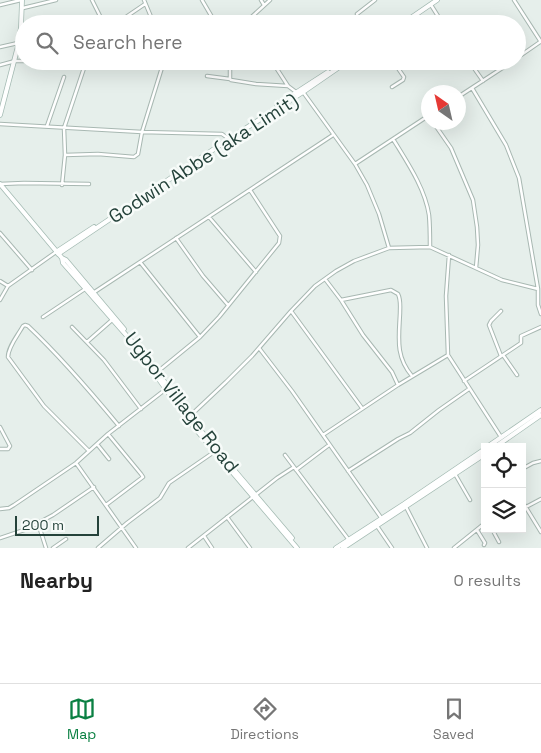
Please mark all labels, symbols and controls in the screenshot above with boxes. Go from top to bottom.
search box [15,15,526,70]
icon: search [33,29,61,57]
text: Search here [73,30,183,55]
north arrow [421,85,466,130]
street label: Godwin Abbe (aka Limit) [104,88,303,229]
street label: Ugbor Village Road [119,327,244,478]
map controls [481,443,526,533]
button: locate [481,443,526,488]
button: layers [481,488,526,533]
scale bar [15,513,99,536]
text: 200 m [22,516,64,534]
text: Nearby [20,567,93,594]
text: 0 results [453,570,521,591]
tab: Map [67,695,96,743]
tab: Directions [230,695,299,743]
tab: Saved [433,695,474,743]

